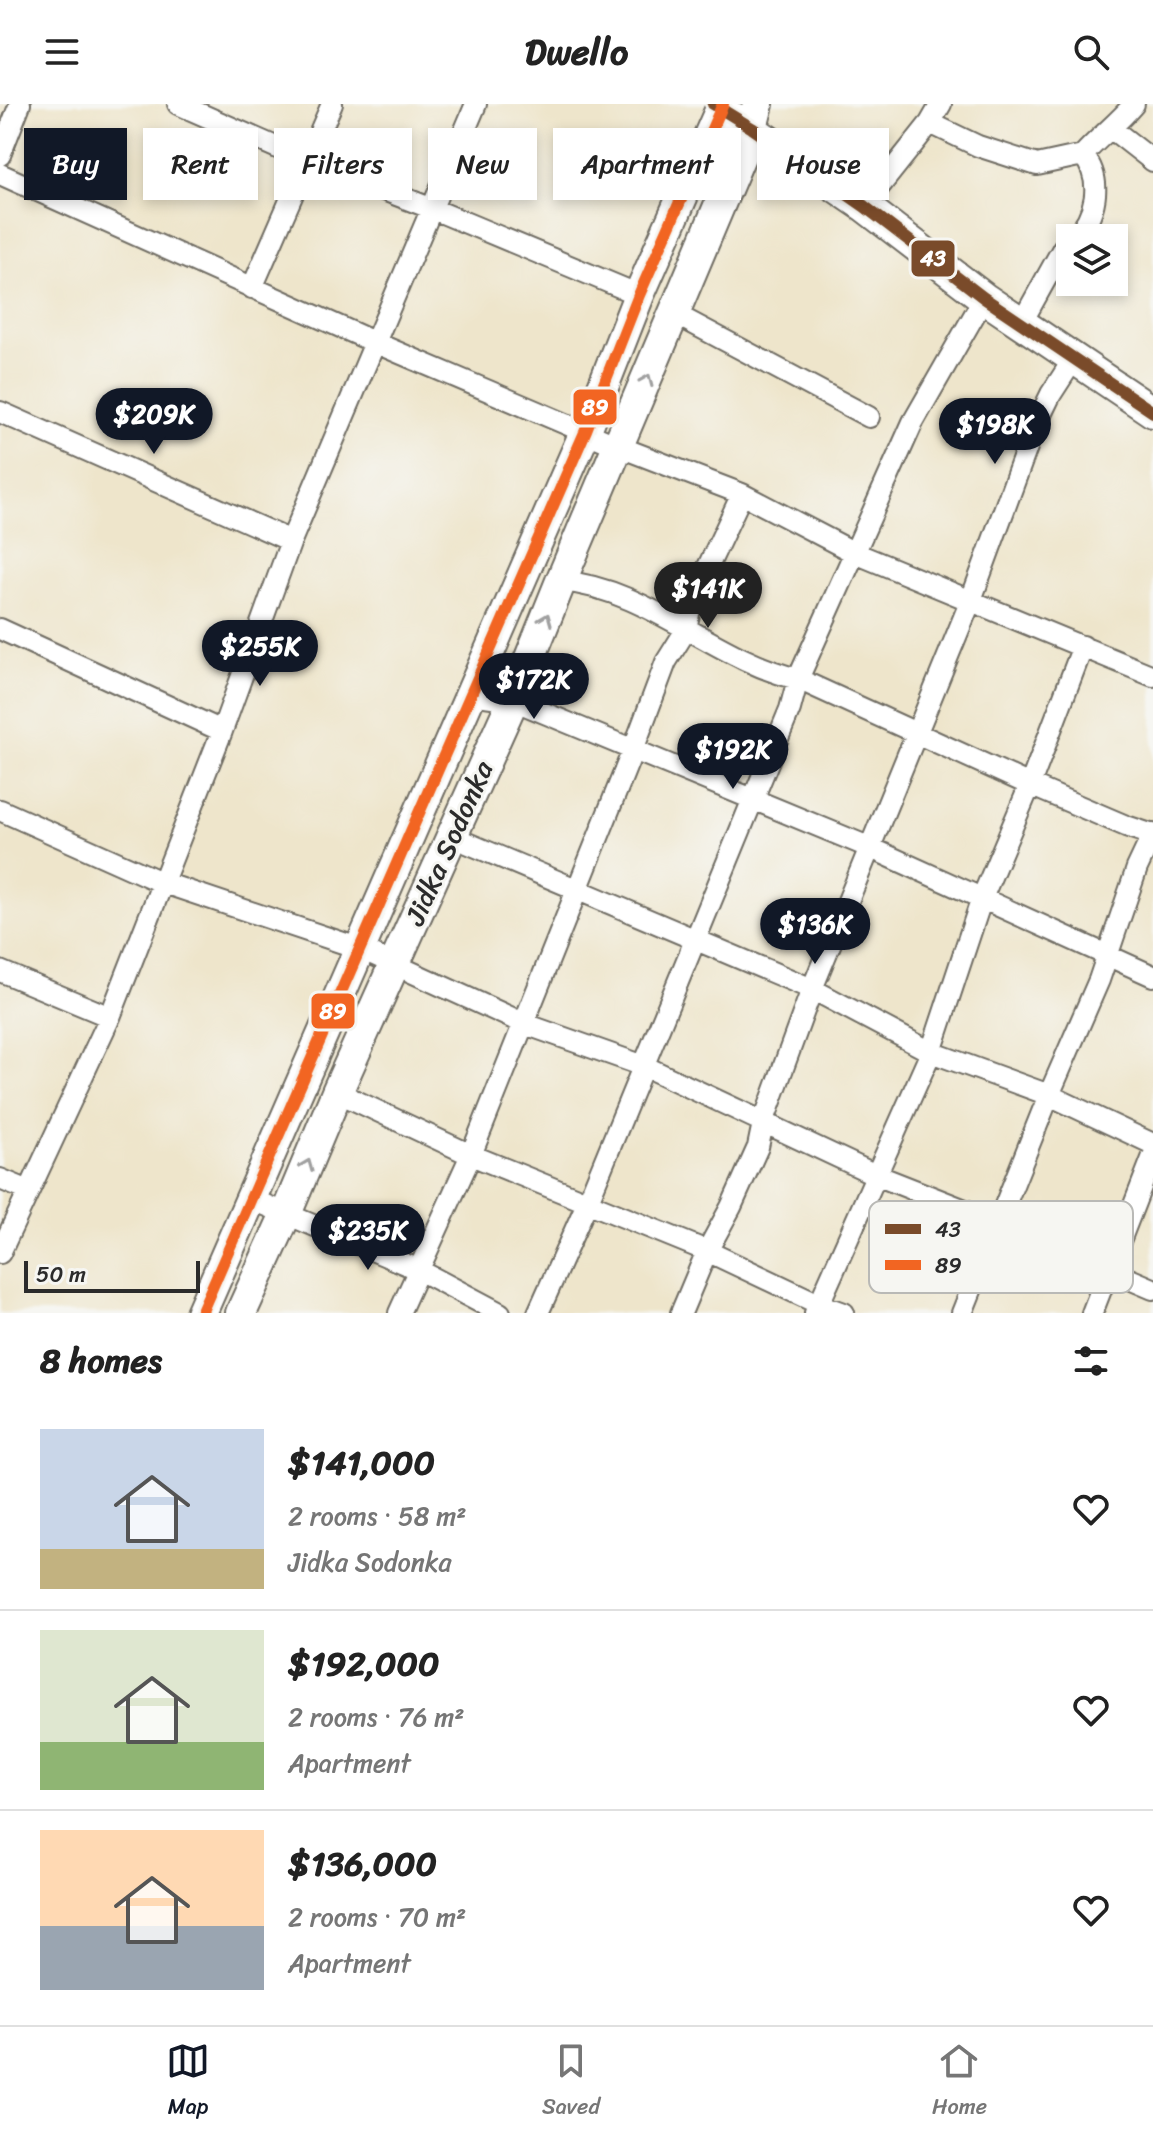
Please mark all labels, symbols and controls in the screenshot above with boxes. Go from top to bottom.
text: Dwello [525,20,628,84]
icon: menu [40,30,84,74]
icon: search [1069,30,1113,74]
chip: Buy [24,128,127,200]
chip: Rent [143,128,258,200]
chip: Filters [274,128,412,200]
chip: New [428,128,537,200]
chip: Apartment [553,128,741,200]
chip: House [757,128,889,200]
map controls [1056,224,1128,296]
button: layers [1056,224,1128,296]
line badge: 43 [910,239,956,278]
text: 43 [919,239,946,278]
one-way arrow [638,374,654,388]
pin: $209K [98,388,210,456]
line badge: 89 [572,388,618,426]
text: 89 [581,388,609,427]
text: $209K [114,391,194,437]
pin: $198K [939,398,1051,466]
text: $198K [957,401,1033,447]
pin: $141K [652,562,764,630]
text: $141K [672,565,744,611]
one-way arrow [536,613,552,627]
pin: $255K [204,620,316,688]
text: $255K [220,623,300,669]
pin: $172K [478,653,590,721]
text: $172K [497,656,571,702]
pin: $192K [677,723,789,791]
text: $192K [695,726,771,772]
street label: Jidka Sodonka [390,752,508,934]
pin: $136K [759,898,871,966]
text: $136K [778,901,852,947]
line badge: 89 [310,992,356,1030]
text: 89 [319,992,347,1031]
one-way arrow [297,1159,313,1173]
legend [869,1201,1133,1293]
pin: $235K [312,1204,424,1272]
text: $235K [329,1207,407,1253]
text: 43 [935,1210,961,1249]
text: 89 [935,1246,962,1285]
text: 50 m [36,1255,86,1294]
scale bar [24,1257,200,1293]
text: 8 homes [40,1331,162,1391]
icon: filters [1069,1339,1113,1383]
text: $141,000 [288,1433,435,1493]
icon: home [104,1461,200,1557]
icon: heart [1069,1487,1113,1531]
text: 2 rooms · 58 m² [288,1493,466,1539]
text: Jidka Sodonka [288,1539,452,1585]
text: $192,000 [288,1634,440,1694]
icon: home [104,1662,200,1758]
icon: heart [1069,1688,1113,1732]
text: 2 rooms · 76 m² [288,1694,465,1740]
text: Apartment [288,1740,411,1786]
text: $136,000 [288,1834,437,1894]
icon: home [104,1862,200,1958]
icon: heart [1069,1888,1113,1932]
text: 2 rooms · 70 m² [288,1894,466,1940]
text: Apartment [288,1940,411,1986]
tab: Map [166,2039,210,2126]
tab: Saved [542,2039,600,2126]
tab: Home [932,2039,987,2126]

